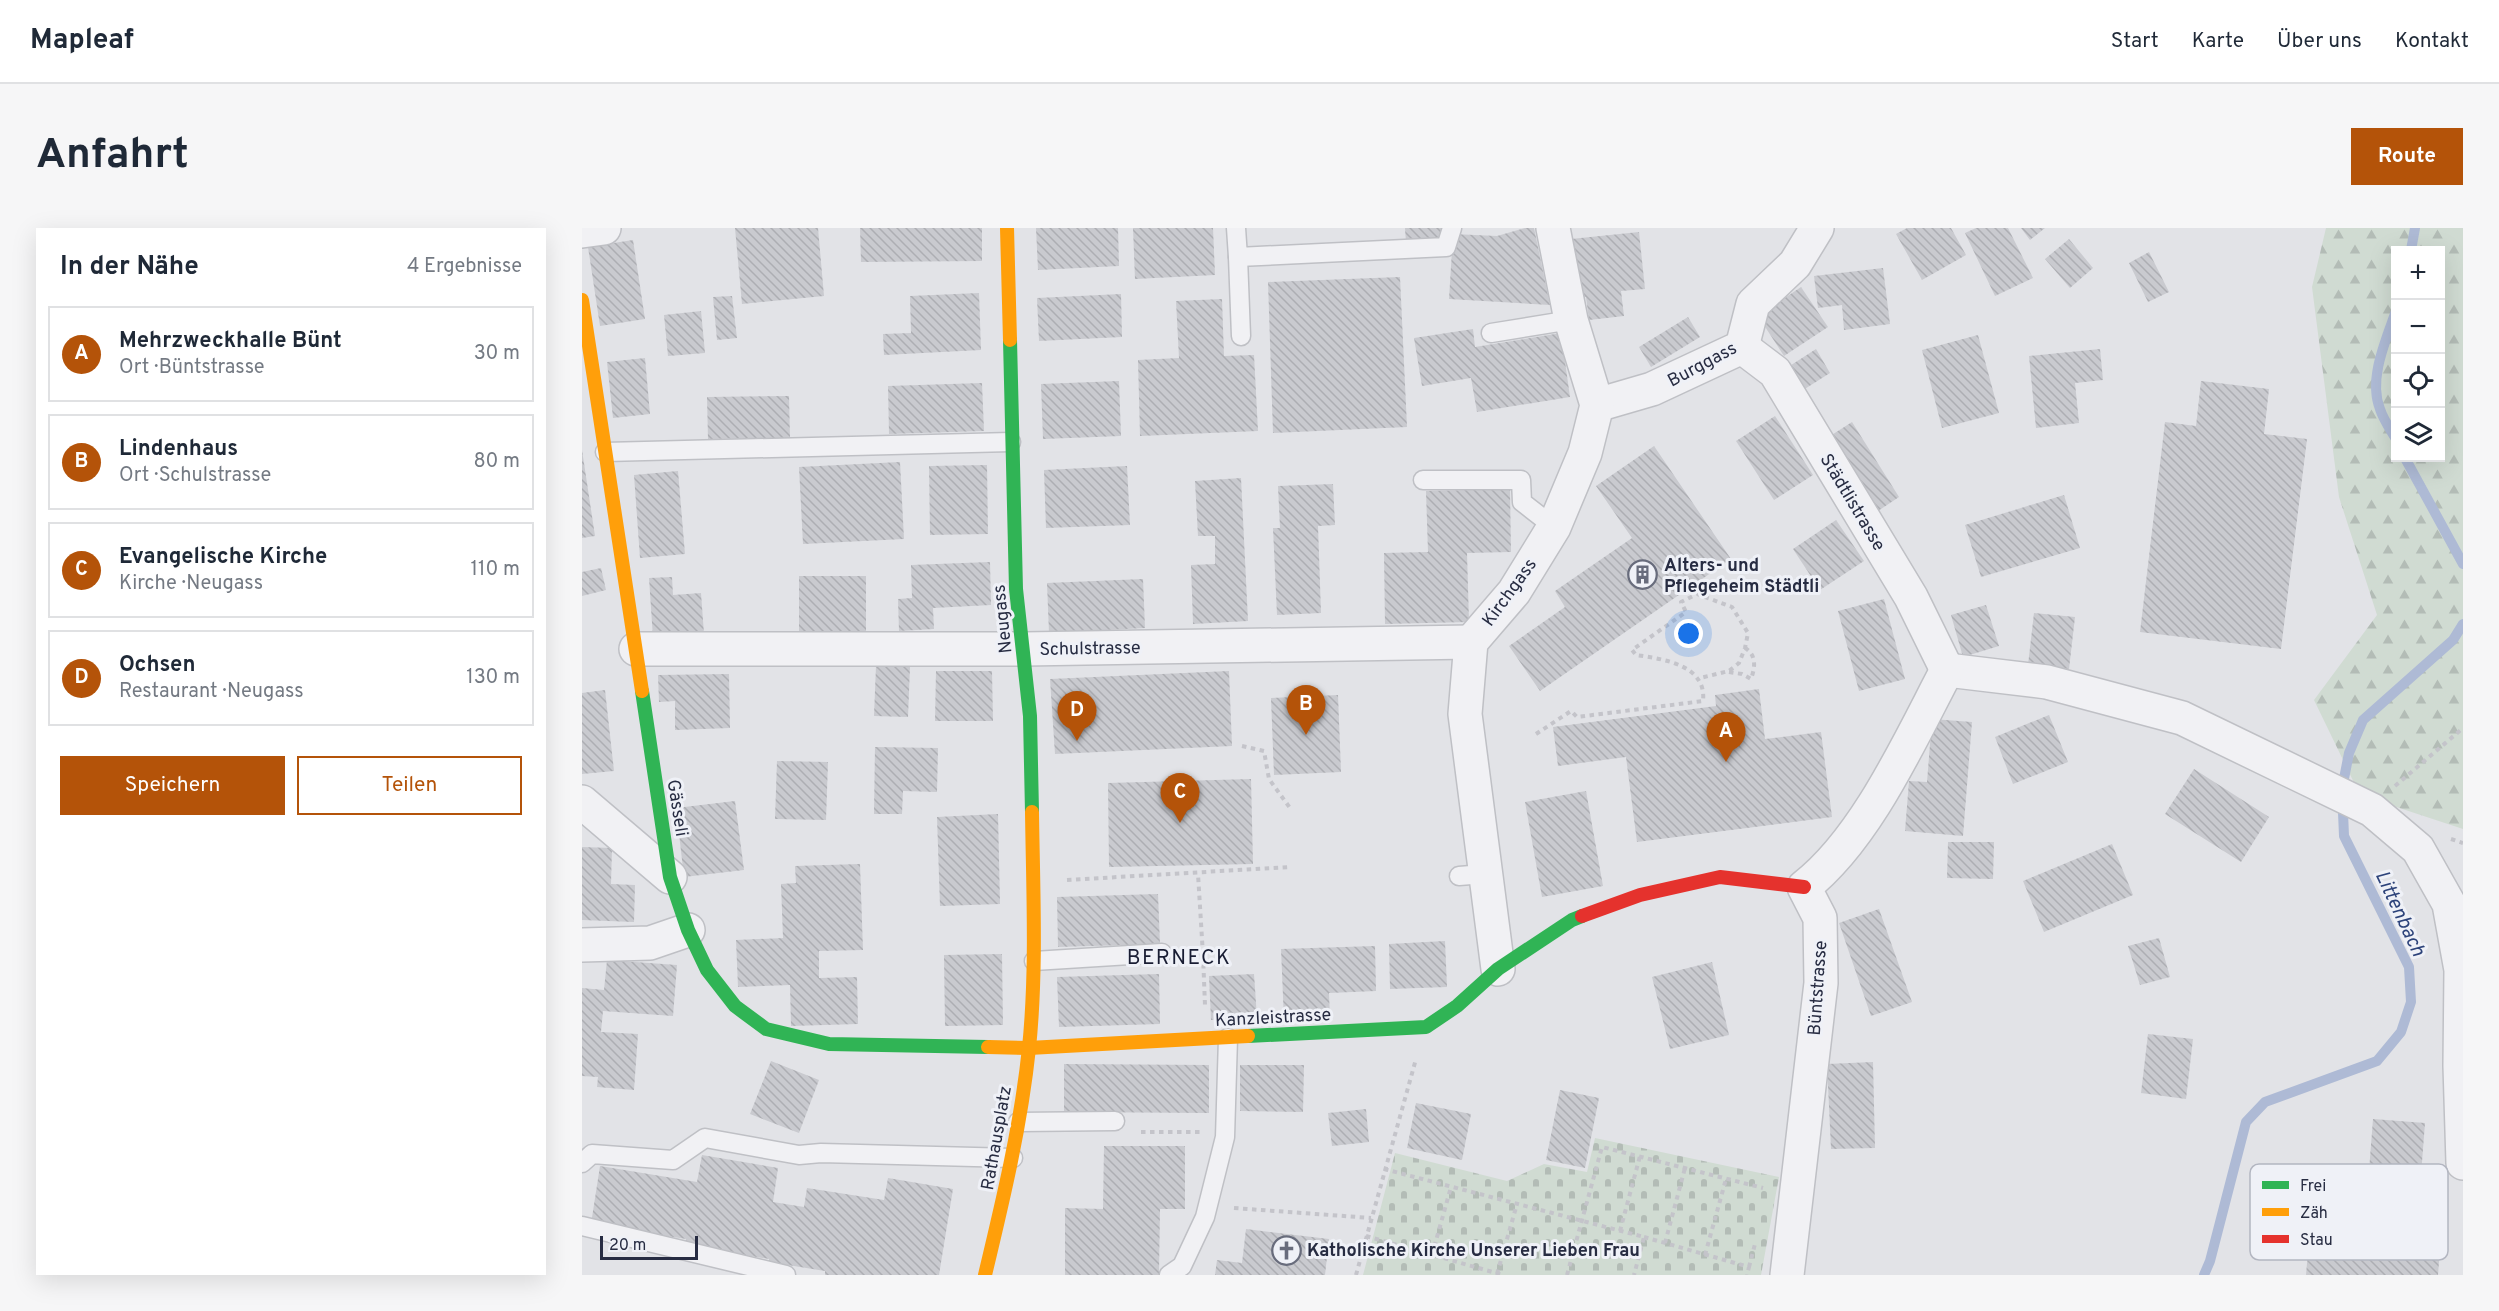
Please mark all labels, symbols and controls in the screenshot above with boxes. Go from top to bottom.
text: Mapleaf [30,23,134,59]
text: Start [2111,28,2159,55]
text: Karte [2192,28,2244,55]
text: Über uns [2277,28,2362,55]
text: Kontakt [2395,28,2469,55]
button: Route [2351,128,2463,185]
text: Anfahrt [36,130,189,183]
map controls [2391,246,2445,462]
button: + [2391,246,2445,300]
text: In der Nähe [60,251,199,284]
text: 4 Ergebnisse [407,254,522,280]
button: − [2391,300,2445,354]
text: Mehrzweckhalle Bünt [119,328,342,355]
street label: Burggass [1664,337,1741,393]
text: A [74,341,89,367]
text: 30 m [474,341,520,367]
button: locate [2391,354,2445,408]
text: Ort · Büntstrasse [119,355,265,381]
button: layers [2391,408,2445,462]
text: Lindenhaus [119,436,238,463]
text: B [75,449,88,475]
text: 80 m [474,449,520,475]
street label: Städtlistrasse [1814,450,1890,556]
text: Ort · Schulstrasse [119,463,271,489]
text: Evangelische Kirche [119,544,327,571]
street label: Kirchgass [1478,554,1543,632]
place label: Alters- und Pflegeheim Städtli [1664,555,1819,599]
text: C [75,557,88,583]
text: 110 m [471,557,520,583]
building icon: Alters- und Pflegeheim Städtli [1627,559,1659,591]
text: Kirche · Neugass [119,571,263,597]
street label: Neugass [988,583,1019,654]
your location [1674,619,1703,648]
street label: Schulstrasse [1039,637,1141,662]
text: Ochsen [119,652,195,679]
text: D [74,665,89,691]
text: 130 m [466,665,520,691]
text: Restaurant · Neugass [119,679,304,705]
pin: B [1286,686,1326,735]
pin: D [1058,692,1096,741]
pin: A [1706,712,1746,762]
button: Speichern [60,756,285,815]
button: Teilen [297,756,522,815]
pin: C [1160,774,1200,823]
street label: Gässeli [661,778,692,838]
water label: Littenbach [2368,867,2430,961]
street label: Büntstrasse [1804,940,1833,1036]
district label: BERNECK [1127,945,1231,972]
street label: Kanzleistrasse [1214,1004,1332,1033]
street label: Rathausplatz [977,1084,1018,1192]
legend [2250,1164,2448,1260]
text: Frei [2300,1177,2326,1197]
text: Zäh [2300,1204,2328,1224]
text: Stau [2300,1231,2333,1251]
scale bar [600,1233,698,1260]
church icon: Katholische Kirche Unserer Lieben Frau [1270,1234,1302,1266]
text: 20 m [609,1236,646,1256]
place label: Katholische Kirche Unserer Lieben Frau [1307,1240,1640,1263]

